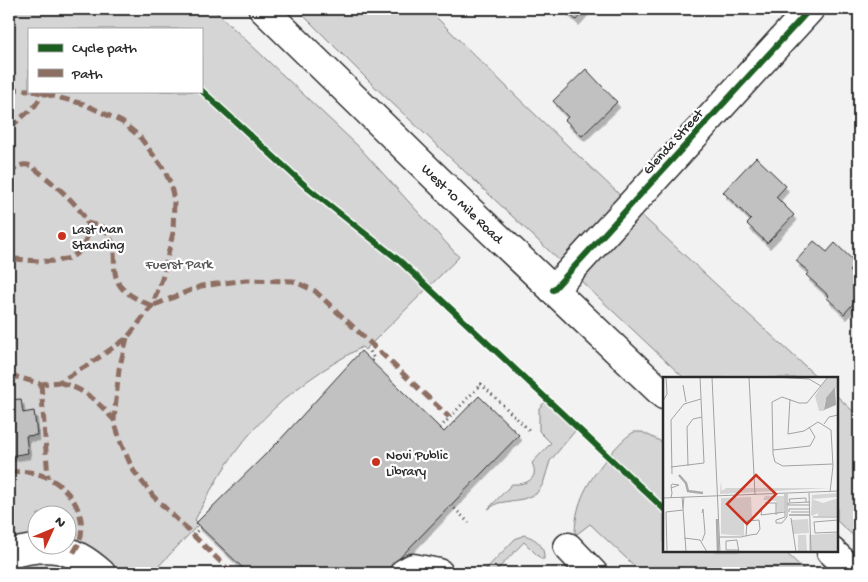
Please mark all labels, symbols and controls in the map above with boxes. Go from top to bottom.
legend [28,28,202,92]
text: Cycle path [72,40,137,58]
text: Path [71,66,103,84]
street label: Glenda Street [640,105,709,179]
street label: West 10 Mile Road [417,161,507,249]
place label: Last Man Standing [72,222,125,255]
marker: Last Man Standing [56,230,68,242]
park label: Fuerst Park [145,257,214,274]
inset map [663,377,838,552]
place label: Novi Public Library [386,448,449,481]
marker: Novi Public Library [370,456,382,468]
north arrow [28,504,78,554]
text: N [50,514,69,532]

